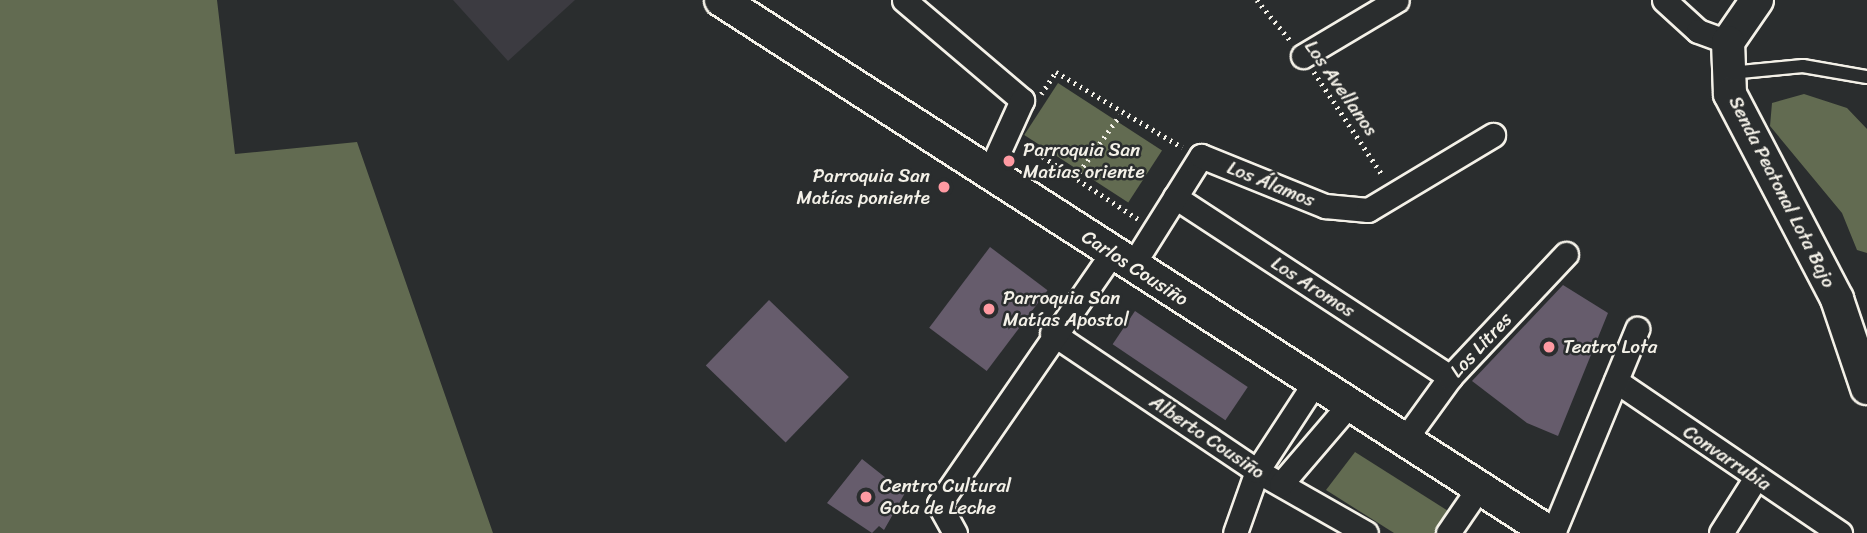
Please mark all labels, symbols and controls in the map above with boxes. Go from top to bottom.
street label: Los Avellanos [1300,36,1382,140]
street label: Senda Peatonal Lota Bajo [1723,92,1841,292]
place label: Parroquia San Matías oriente [1023,139,1144,183]
marker: Parroquia San Matías oriente [1001,153,1017,169]
street label: Los Álamos [1224,156,1318,212]
place label: Parroquia San Matías poniente [795,165,930,209]
marker: Parroquia San Matías poniente [936,179,952,195]
street label: Carlos Cousiño [1077,225,1193,311]
street label: Los Aromos [1267,252,1359,322]
place label: Parroquia San Matías Apostol [1003,287,1128,331]
marker: Parroquia San Matías Apostol [981,301,997,317]
street label: Los Litres [1445,308,1517,382]
place label: Teatro Lota [1563,336,1658,358]
marker: Teatro Lota [1541,339,1557,355]
street label: Alberto Cousiño [1145,390,1269,484]
street label: Convarrubia [1679,420,1775,496]
place label: Centro Cultural Gota de Leche [880,475,1011,519]
marker: Centro Cultural Gota de Leche [858,489,874,505]

